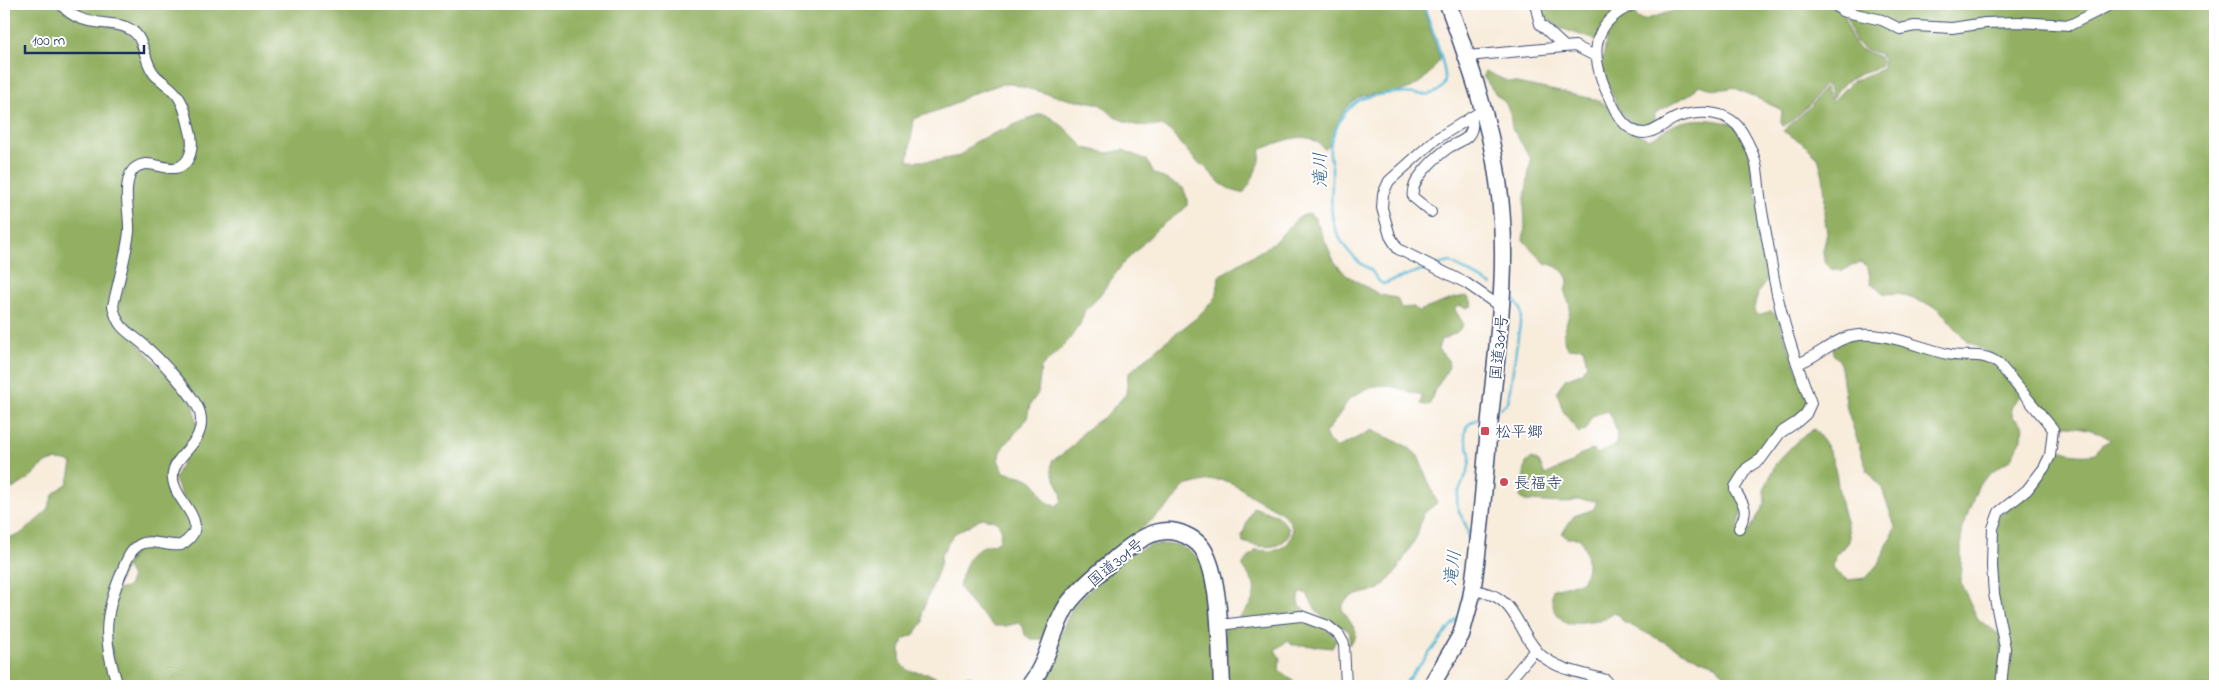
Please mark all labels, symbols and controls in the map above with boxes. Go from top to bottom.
scale bar [25,22,144,54]
text: 100 m [32,30,65,52]
water label: 滝川 [1309,152,1335,188]
street label: 国道301号 [1485,313,1515,382]
place label: 松平郷 [1495,421,1543,445]
marker: 松平郷 [1479,425,1491,437]
place label: 長福寺 [1514,472,1562,496]
marker: 長福寺 [1498,476,1510,488]
street label: 国道301号 [1083,533,1150,594]
water label: 滝川 [1439,549,1469,588]

